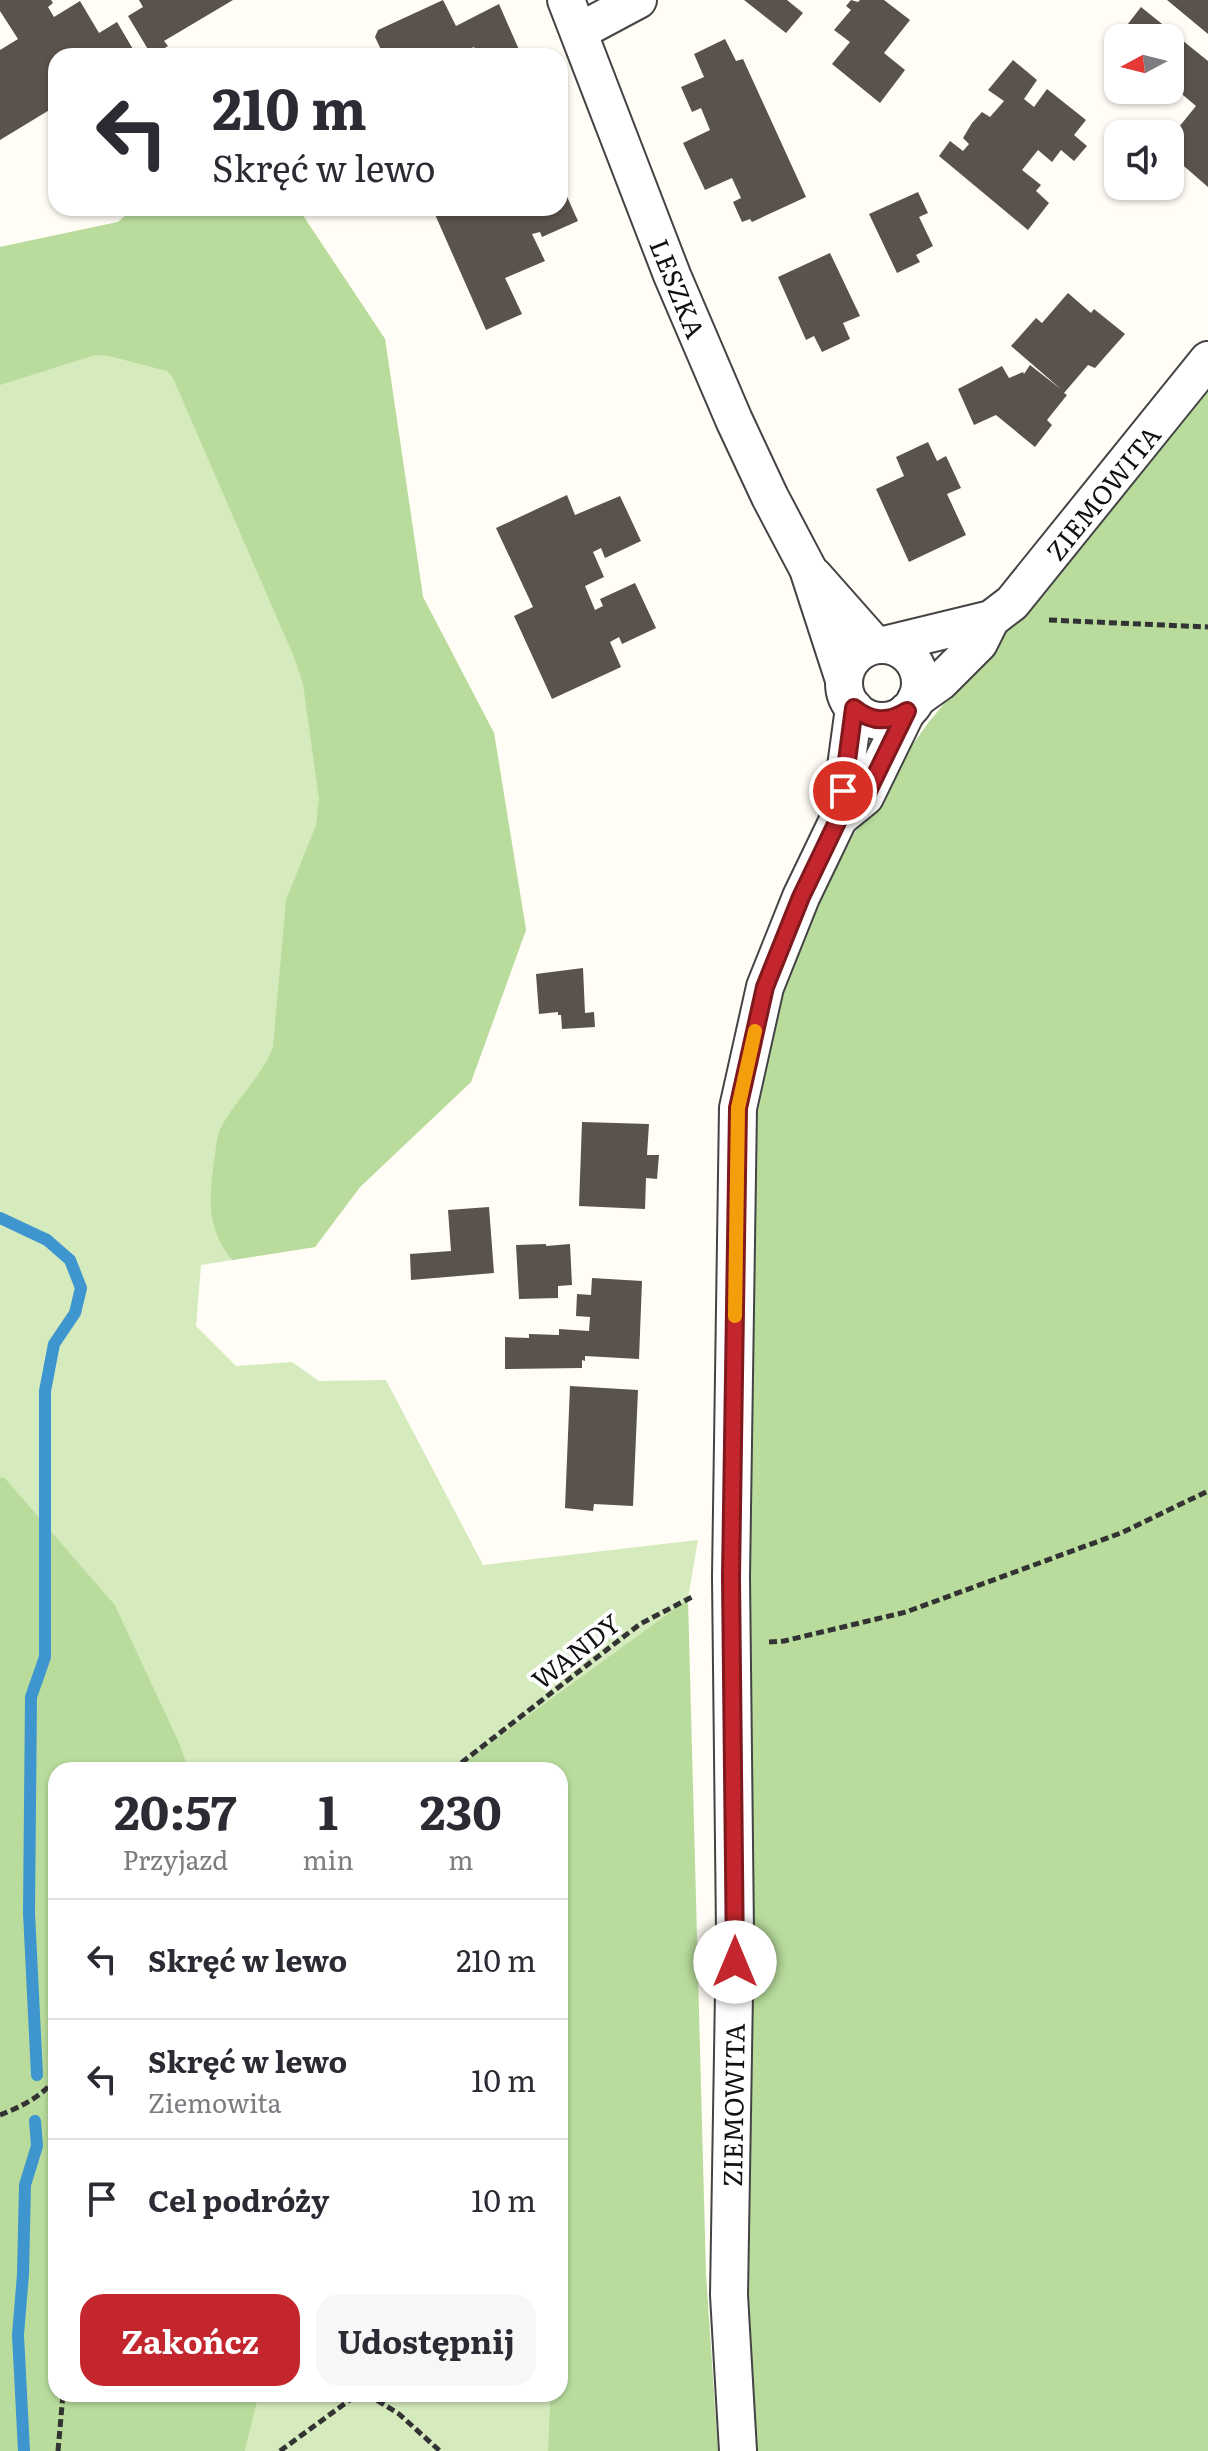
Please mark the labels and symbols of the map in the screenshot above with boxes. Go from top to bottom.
north arrow [1104,24,1184,104]
street label: LESZKA [641,232,717,344]
street label: ZIEMOWITA [1035,416,1169,568]
pin [809,757,877,825]
street label: WANDY [522,1603,628,1697]
position arrow [693,1920,777,2004]
street label: ZIEMOWITA [711,2023,753,2187]

